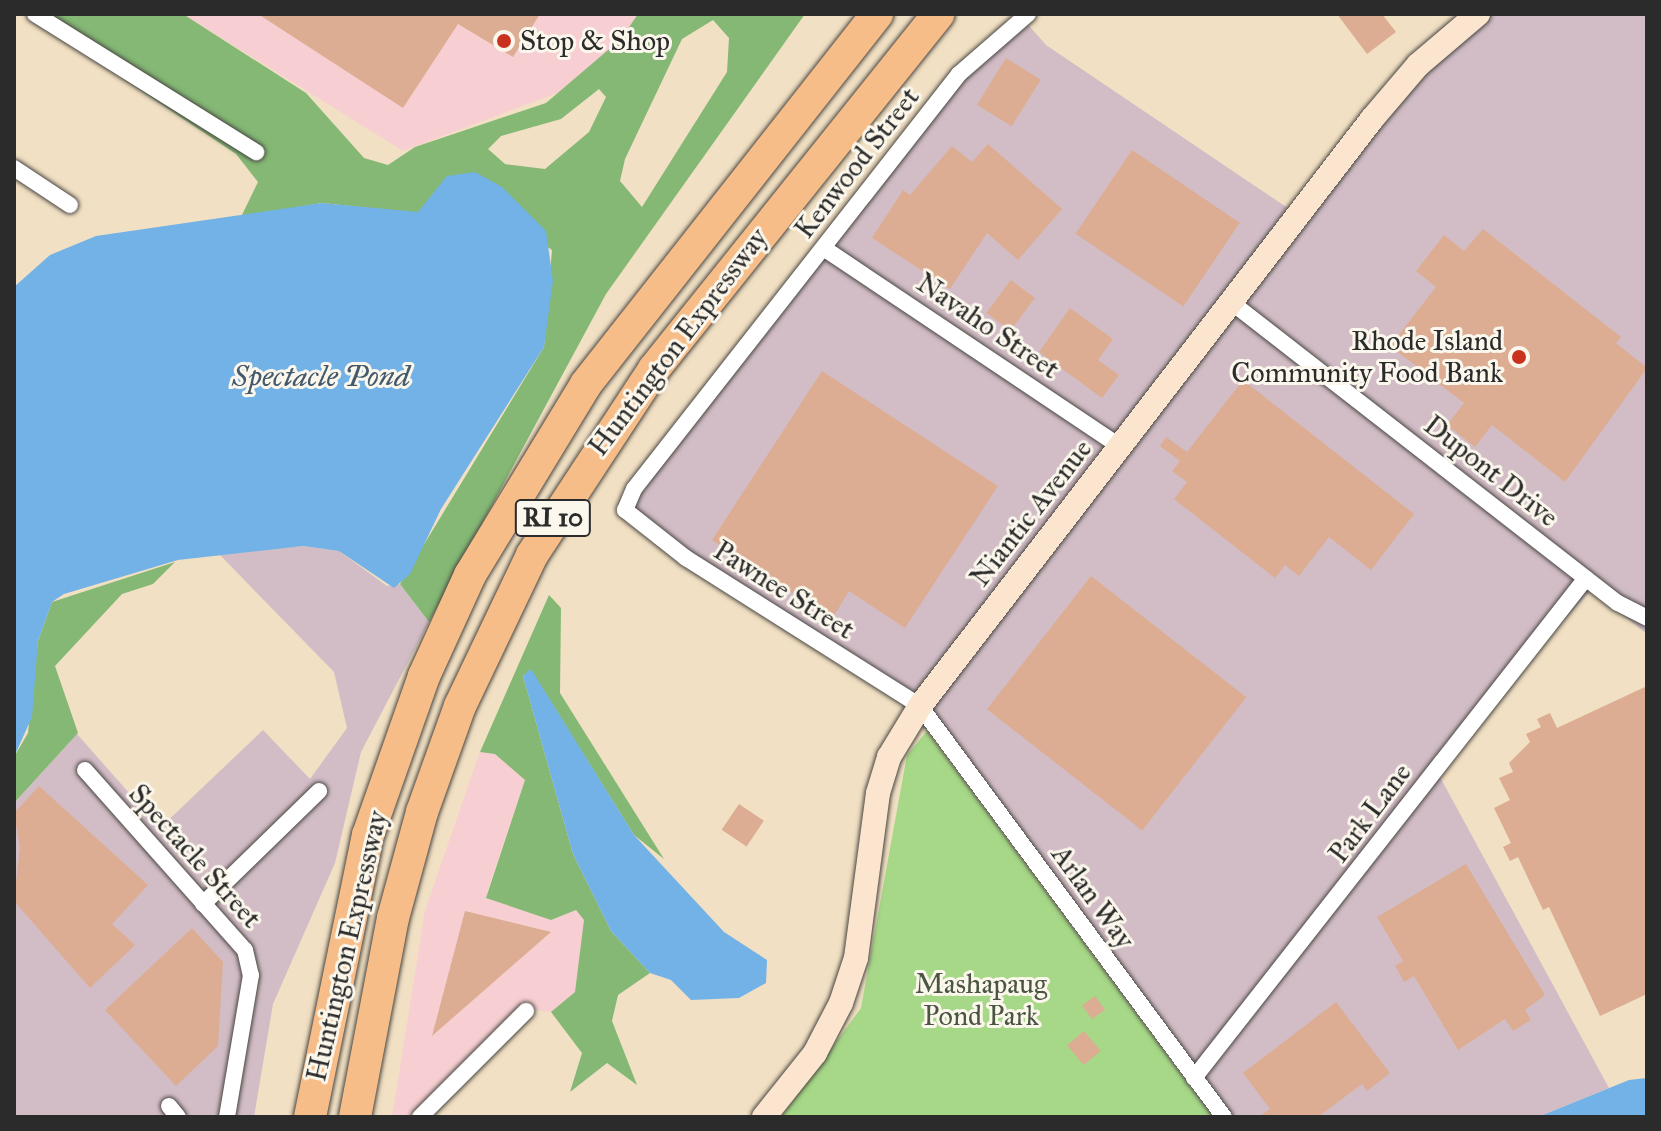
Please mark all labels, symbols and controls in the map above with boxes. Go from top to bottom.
place label: Stop & Shop [520,24,670,58]
marker: Stop & Shop [495,32,513,50]
street label: Kenwood Street [788,81,926,245]
street label: Huntington Expressway [581,221,775,463]
street label: Navaho Street [910,266,1066,386]
place label: Rhode Island Community Food Bank [1231,324,1503,390]
marker: Rhode Island Community Food Bank [1510,348,1528,366]
water label: Spectacle Pond [232,358,410,394]
street label: Dupont Drive [1417,408,1565,534]
street label: Niantic Avenue [963,433,1099,593]
road number: RI 10 [513,496,593,540]
street label: Pawnee Street [707,533,861,647]
street label: Park Lane [1322,757,1418,869]
street label: Spectacle Street [122,777,268,935]
street label: Huntington Expressway [300,807,394,1085]
street label: Arlan Way [1044,839,1142,955]
park label: Mashapaug Pond Park [915,967,1047,1033]

